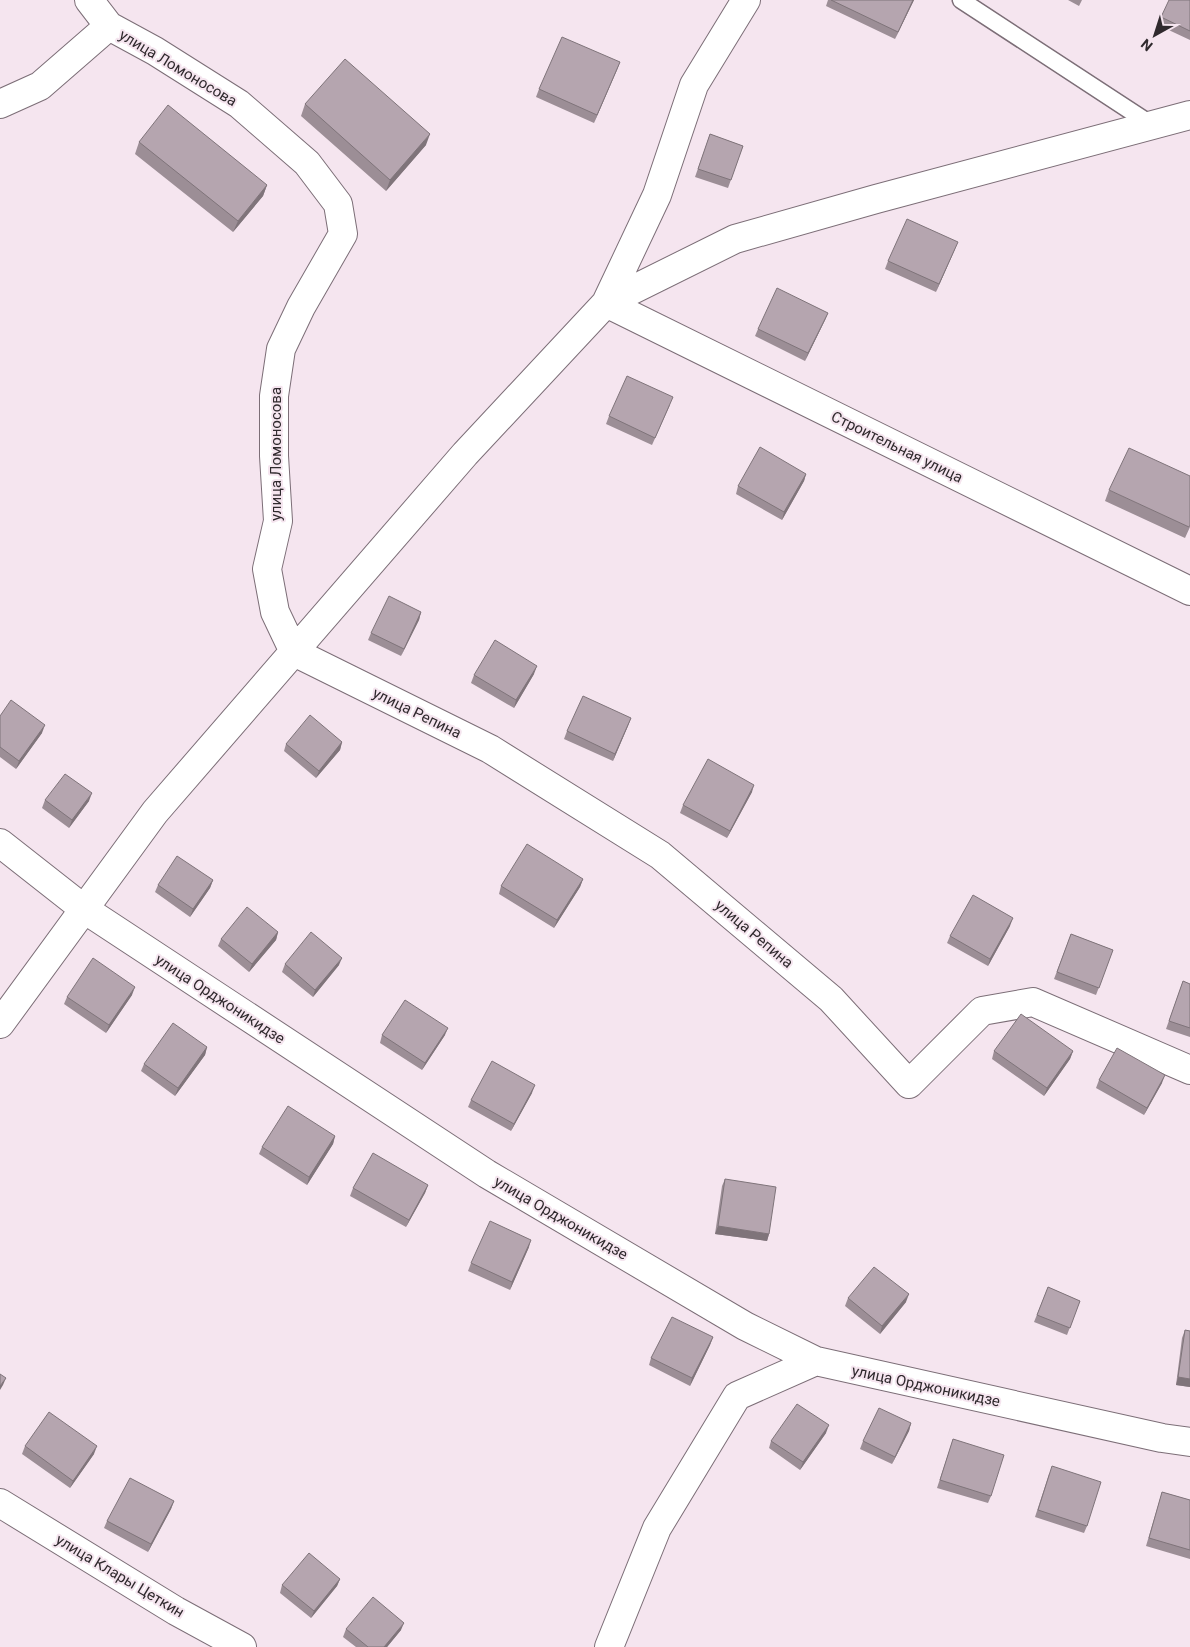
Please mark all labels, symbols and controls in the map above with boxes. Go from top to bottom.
north arrow [1130,10,1180,60]
street label: улица Ломоносова [116,26,240,110]
text: N [1138,36,1156,54]
street label: улица Ломоносова [267,387,285,521]
street label: Строительная улица [828,407,966,487]
street label: улица Репина [370,684,464,742]
street label: улица Репина [711,896,797,972]
street label: улица Орджоникидзе [152,950,288,1048]
street label: улица Орджоникидзе [491,1172,631,1264]
street label: улица Орджоникидзе [850,1361,1002,1411]
street label: улица Клары Цеткин [53,1531,187,1621]

